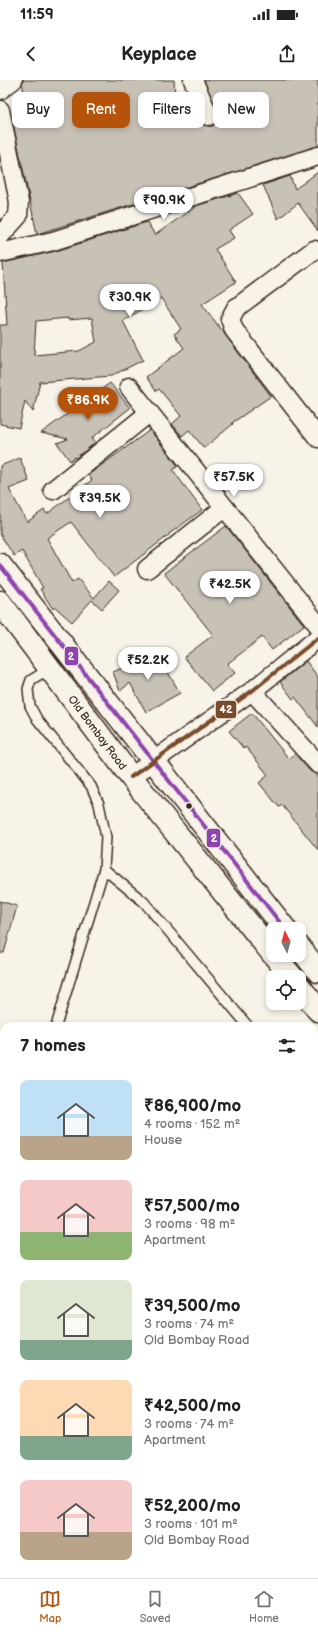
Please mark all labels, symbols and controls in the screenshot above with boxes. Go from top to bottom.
text: 11:59 [20,5,54,24]
icon: back [20,43,42,65]
icon: share [276,43,298,65]
text: Keyplace [121,44,197,65]
chip: Buy [12,92,64,128]
chip: Rent [72,92,130,128]
chip: Filters [138,92,205,128]
chip: New [213,92,269,128]
pin: ₹90.9K [131,187,197,221]
text: ₹90.9K [143,192,185,208]
pin: ₹30.9K [97,284,163,318]
text: ₹30.9K [109,289,151,305]
pin: ₹86.9K [55,387,121,421]
text: ₹86.9K [67,392,109,408]
pin: ₹57.5K [201,464,267,498]
text: ₹57.5K [213,469,255,485]
pin: ₹39.5K [67,485,133,519]
text: ₹39.5K [79,490,121,506]
pin: ₹42.5K [197,571,263,605]
text: ₹42.5K [209,576,251,592]
line badge: 2 [64,646,79,666]
pin: ₹52.2K [115,647,181,681]
text: 2 [68,650,75,663]
text: ₹52.2K [127,652,169,668]
street label: Old Bombay Road [66,693,130,772]
line badge: 42 [215,700,237,719]
text: 42 [219,703,233,716]
unlabelled marker [184,801,194,811]
line badge: 2 [206,828,221,848]
text: 2 [211,832,218,845]
north arrow [266,922,306,962]
map controls [266,922,306,1010]
button: locate [266,970,306,1010]
icon: filters [276,1035,298,1057]
text: 7 homes [20,1036,86,1056]
icon: home [52,1096,100,1144]
text: ₹86,900/mo [144,1096,241,1116]
text: 4 rooms · 152 m² [144,1116,240,1132]
text: House [144,1132,182,1148]
icon: home [52,1196,100,1244]
text: ₹57,500/mo [144,1196,240,1216]
text: 3 rooms · 98 m² [144,1216,235,1232]
text: Apartment [144,1232,205,1248]
icon: home [52,1296,100,1344]
text: ₹39,500/mo [144,1296,241,1316]
text: 3 rooms · 74 m² [144,1316,234,1332]
text: Old Bombay Road [144,1332,249,1348]
icon: home [52,1396,100,1444]
text: ₹42,500/mo [144,1396,241,1416]
text: 3 rooms · 74 m² [144,1416,234,1432]
text: Apartment [144,1432,205,1448]
icon: home [52,1496,100,1544]
text: ₹52,200/mo [144,1496,241,1516]
text: 3 rooms · 101 m² [144,1516,238,1532]
text: Old Bombay Road [144,1532,249,1548]
tab: Map [39,1588,61,1625]
tab: Saved [140,1588,171,1625]
tab: Home [249,1588,279,1625]

